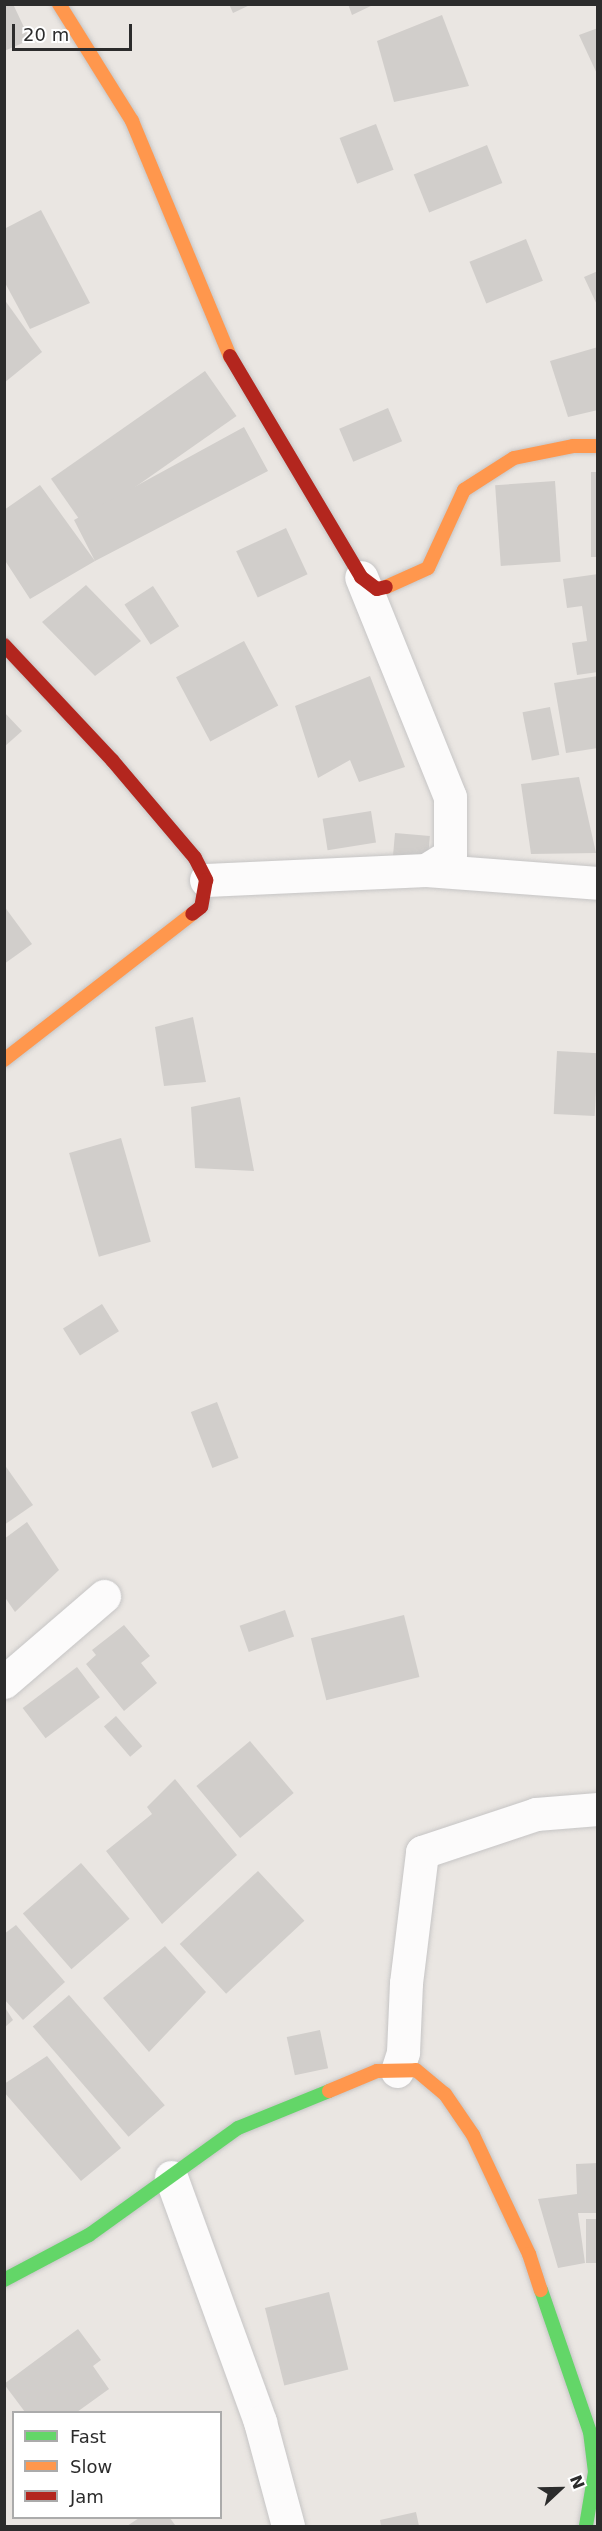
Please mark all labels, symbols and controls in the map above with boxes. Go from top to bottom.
scale bar [15,12,135,50]
text: 20 m [23,24,69,45]
legend [12,2411,222,2519]
text: Fast [70,2426,106,2447]
text: Slow [70,2456,112,2477]
north arrow [530,2459,590,2519]
text: N [566,2472,588,2492]
text: Jam [70,2486,104,2507]

